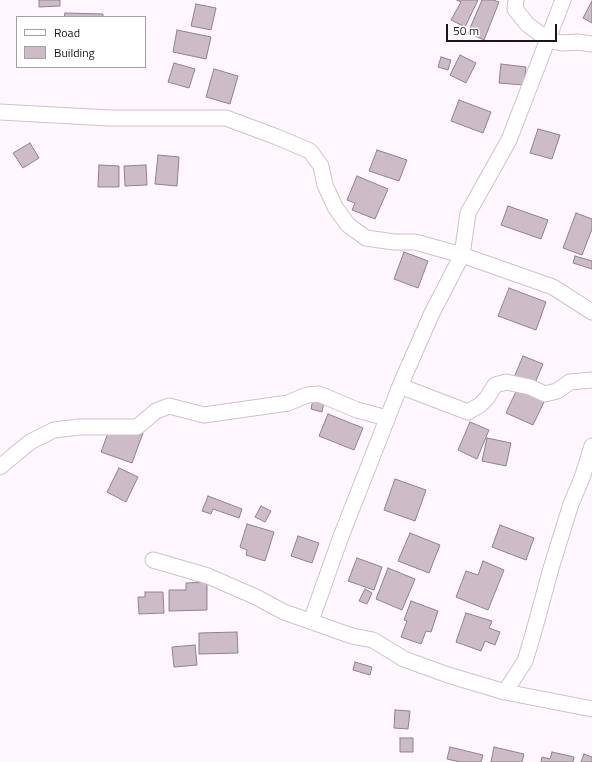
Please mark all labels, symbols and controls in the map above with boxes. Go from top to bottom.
legend [16,16,146,68]
scale bar [448,16,559,42]
text: 50 m [453,21,479,40]
text: Road [54,23,80,42]
text: Building [54,43,95,62]

